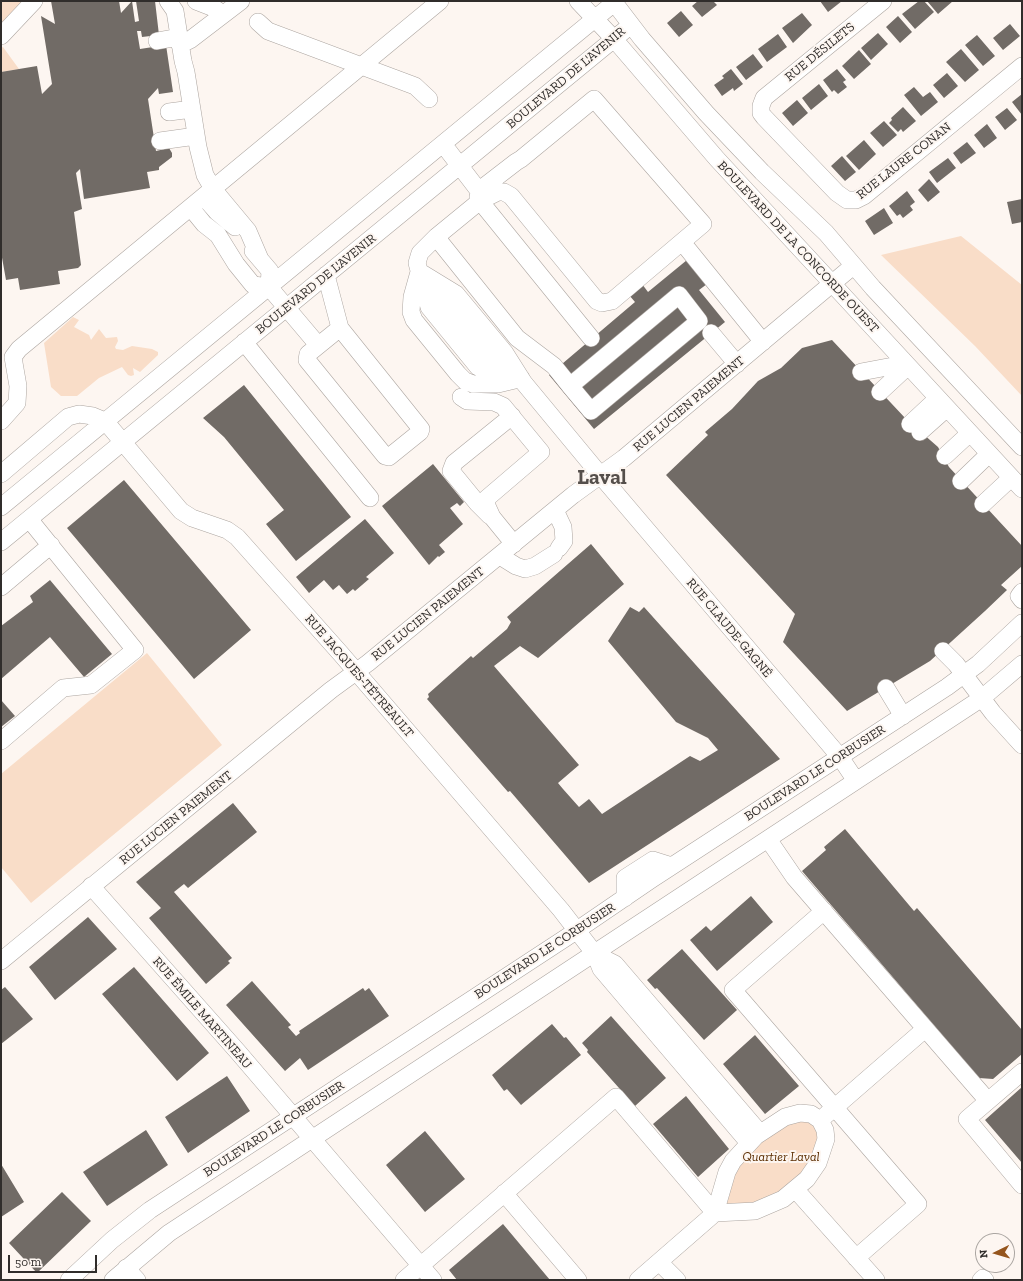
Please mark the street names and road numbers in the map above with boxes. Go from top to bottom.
street label: RUE DÉSILETS [782,19,858,85]
street label: BOULEVARD DE L'AVENIR [504,24,628,132]
street label: RUE LAURE CONAN [854,119,954,203]
street label: BOULEVARD DE LA CONCORDE OUEST [714,158,882,336]
street label: BOULEVARD DE L'AVENIR [253,231,379,337]
street label: RUE LUCIEN PAIEMENT [630,353,748,455]
street label: RUE LUCIEN PAIEMENT [369,564,487,664]
street label: RUE CLAUDE-GAGNÉ [683,575,775,681]
street label: RUE JACQUES-TÉTREAULT [301,611,417,741]
street label: BOULEVARD LE CORBUSIER [742,722,888,824]
street label: RUE LUCIEN PAIEMENT [117,768,235,868]
street label: BOULEVARD LE CORBUSIER [472,900,618,1002]
street label: RUE ÉMILE MARTINEAU [149,954,255,1072]
street label: BOULEVARD LE CORBUSIER [201,1078,347,1180]

